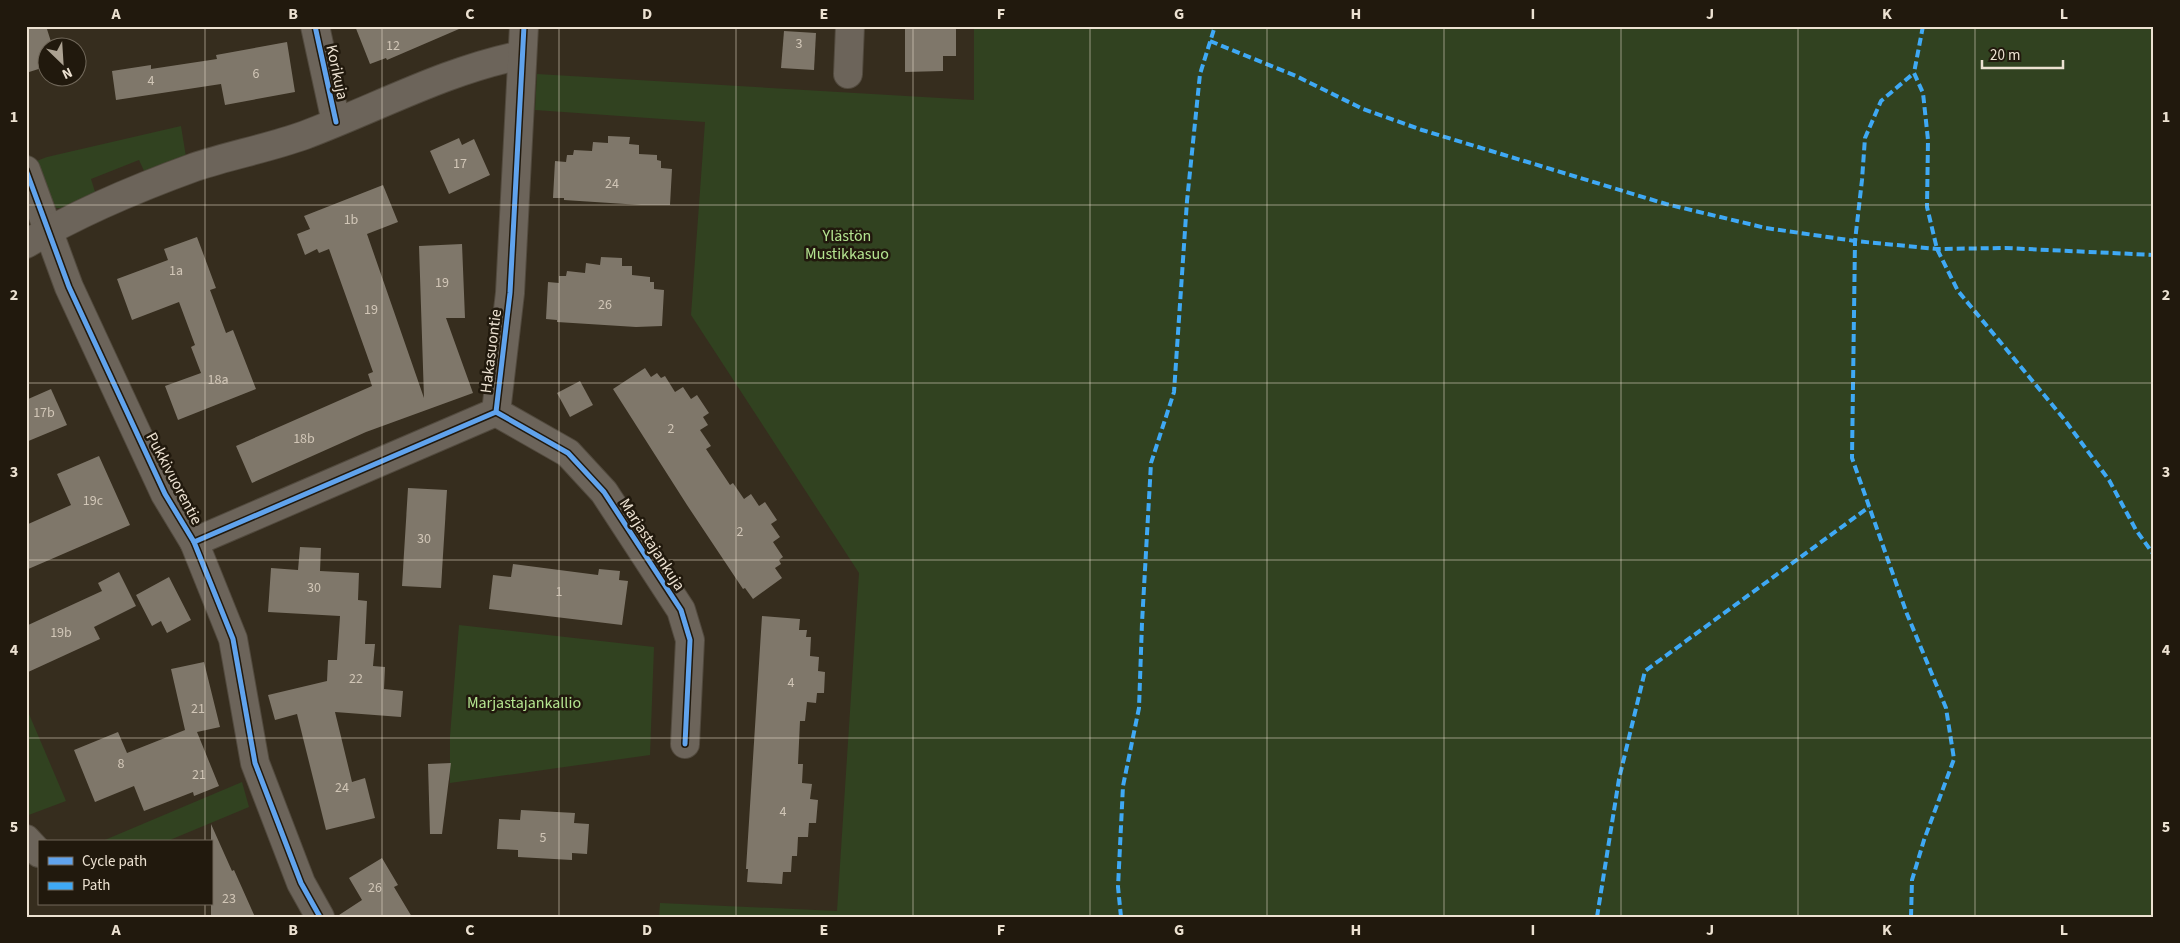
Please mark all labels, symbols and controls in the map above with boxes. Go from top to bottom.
text: A [110,3,121,25]
text: B [288,3,298,25]
text: C [465,3,475,25]
text: D [642,3,652,25]
text: E [820,3,828,25]
text: F [997,3,1005,25]
text: G [1174,3,1184,25]
text: H [1351,3,1361,25]
text: I [1531,3,1535,25]
text: J [1706,3,1714,25]
text: K [1882,3,1892,25]
text: L [2060,3,2068,25]
house number: 3 [796,34,803,54]
house number: 12 [386,36,400,56]
north arrow [38,38,88,88]
scale bar [1982,38,2064,70]
street label: Korikuja [320,43,354,102]
text: 20 m [1990,45,2020,66]
text: N [59,62,76,84]
house number: 6 [253,64,260,84]
house number: 4 [148,71,155,91]
text: 1 [10,106,18,128]
text: 1 [2162,106,2170,128]
house number: 17 [453,154,467,174]
house number: 24 [605,174,619,194]
house number: 1b [344,210,359,230]
park label: Ylästön Mustikkasuo [805,225,889,265]
house number: 1a [169,261,183,281]
house number: 19 [435,273,449,293]
text: 2 [10,284,18,306]
text: 2 [2162,284,2170,306]
house number: 26 [598,295,612,315]
house number: 19 [364,300,378,320]
street label: Hakasuontie [475,308,507,394]
house number: 18a [208,370,228,390]
house number: 17b [33,403,55,423]
house number: 2 [668,419,675,439]
street label: Pukkivuorentie [141,428,208,529]
house number: 18b [293,429,315,449]
text: 3 [10,461,18,483]
text: 3 [2162,461,2170,483]
house number: 19c [83,491,104,511]
street label: Marjastajankuja [614,494,690,595]
house number: 2 [737,522,744,542]
house number: 30 [417,529,431,549]
house number: 30 [307,578,321,598]
house number: 1 [556,582,563,602]
house number: 19b [50,623,72,643]
text: 4 [10,639,19,661]
text: 4 [2162,639,2171,661]
house number: 22 [349,669,363,689]
house number: 4 [788,673,795,693]
park label: Marjastajankallio [467,692,581,714]
house number: 21 [191,699,205,719]
house number: 8 [118,754,125,774]
house number: 21 [192,765,206,785]
house number: 24 [335,778,349,798]
house number: 4 [780,802,787,822]
text: 5 [10,816,18,838]
text: 5 [2162,816,2170,838]
house number: 5 [540,828,547,848]
legend [38,840,212,906]
text: Cycle path [82,851,147,872]
text: Path [82,875,110,896]
house number: 26 [368,878,382,898]
house number: 23 [222,889,236,909]
text: A [110,919,121,941]
text: B [288,919,298,941]
text: C [465,919,475,941]
text: D [642,919,652,941]
text: E [820,919,828,941]
text: F [997,919,1005,941]
text: G [1174,919,1184,941]
text: H [1351,919,1361,941]
text: I [1531,919,1535,941]
text: J [1706,919,1714,941]
text: K [1882,919,1892,941]
text: L [2060,919,2068,941]

